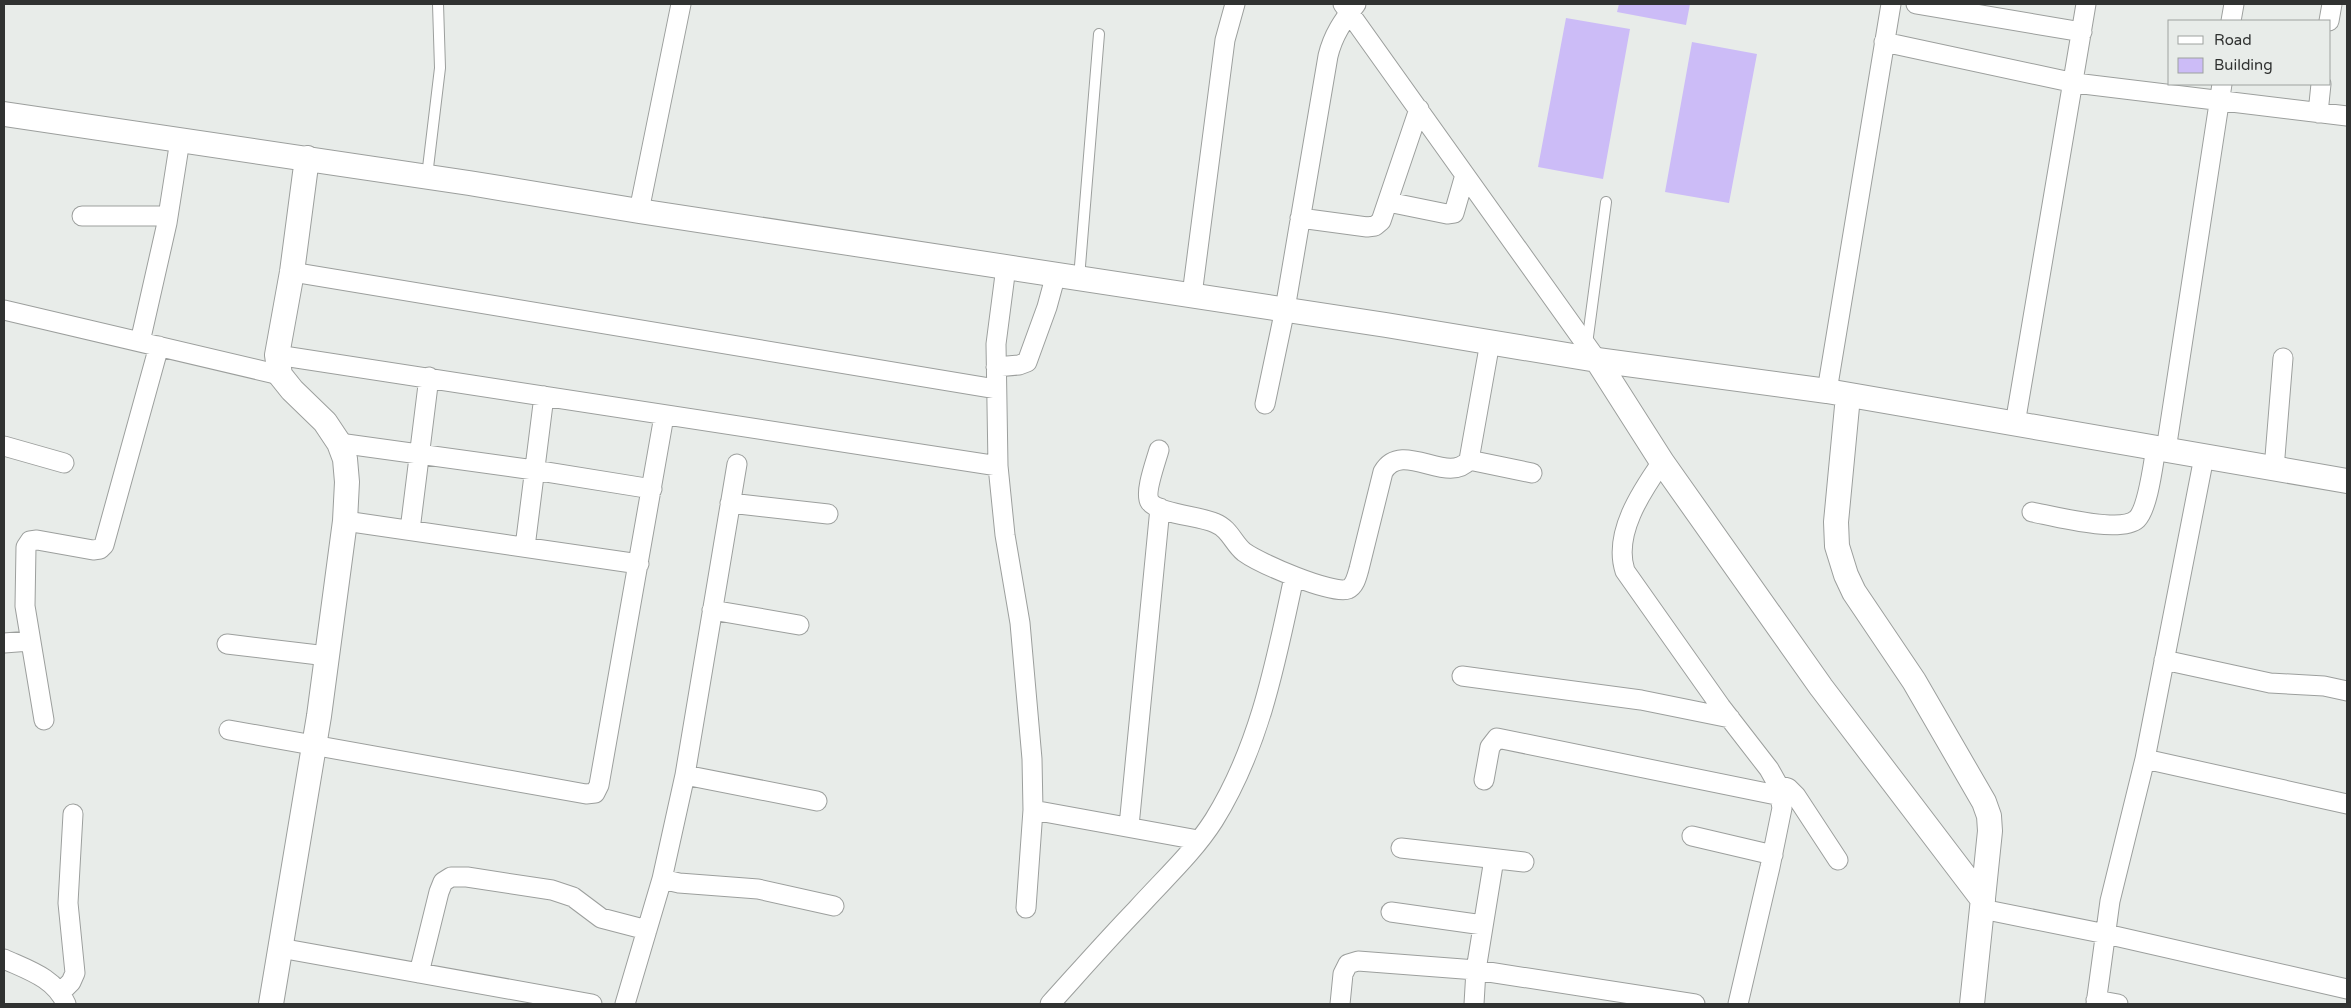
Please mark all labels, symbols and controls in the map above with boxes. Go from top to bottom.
legend [2168,20,2331,85]
text: Road [2214,31,2252,49]
text: Building [2214,56,2273,74]

